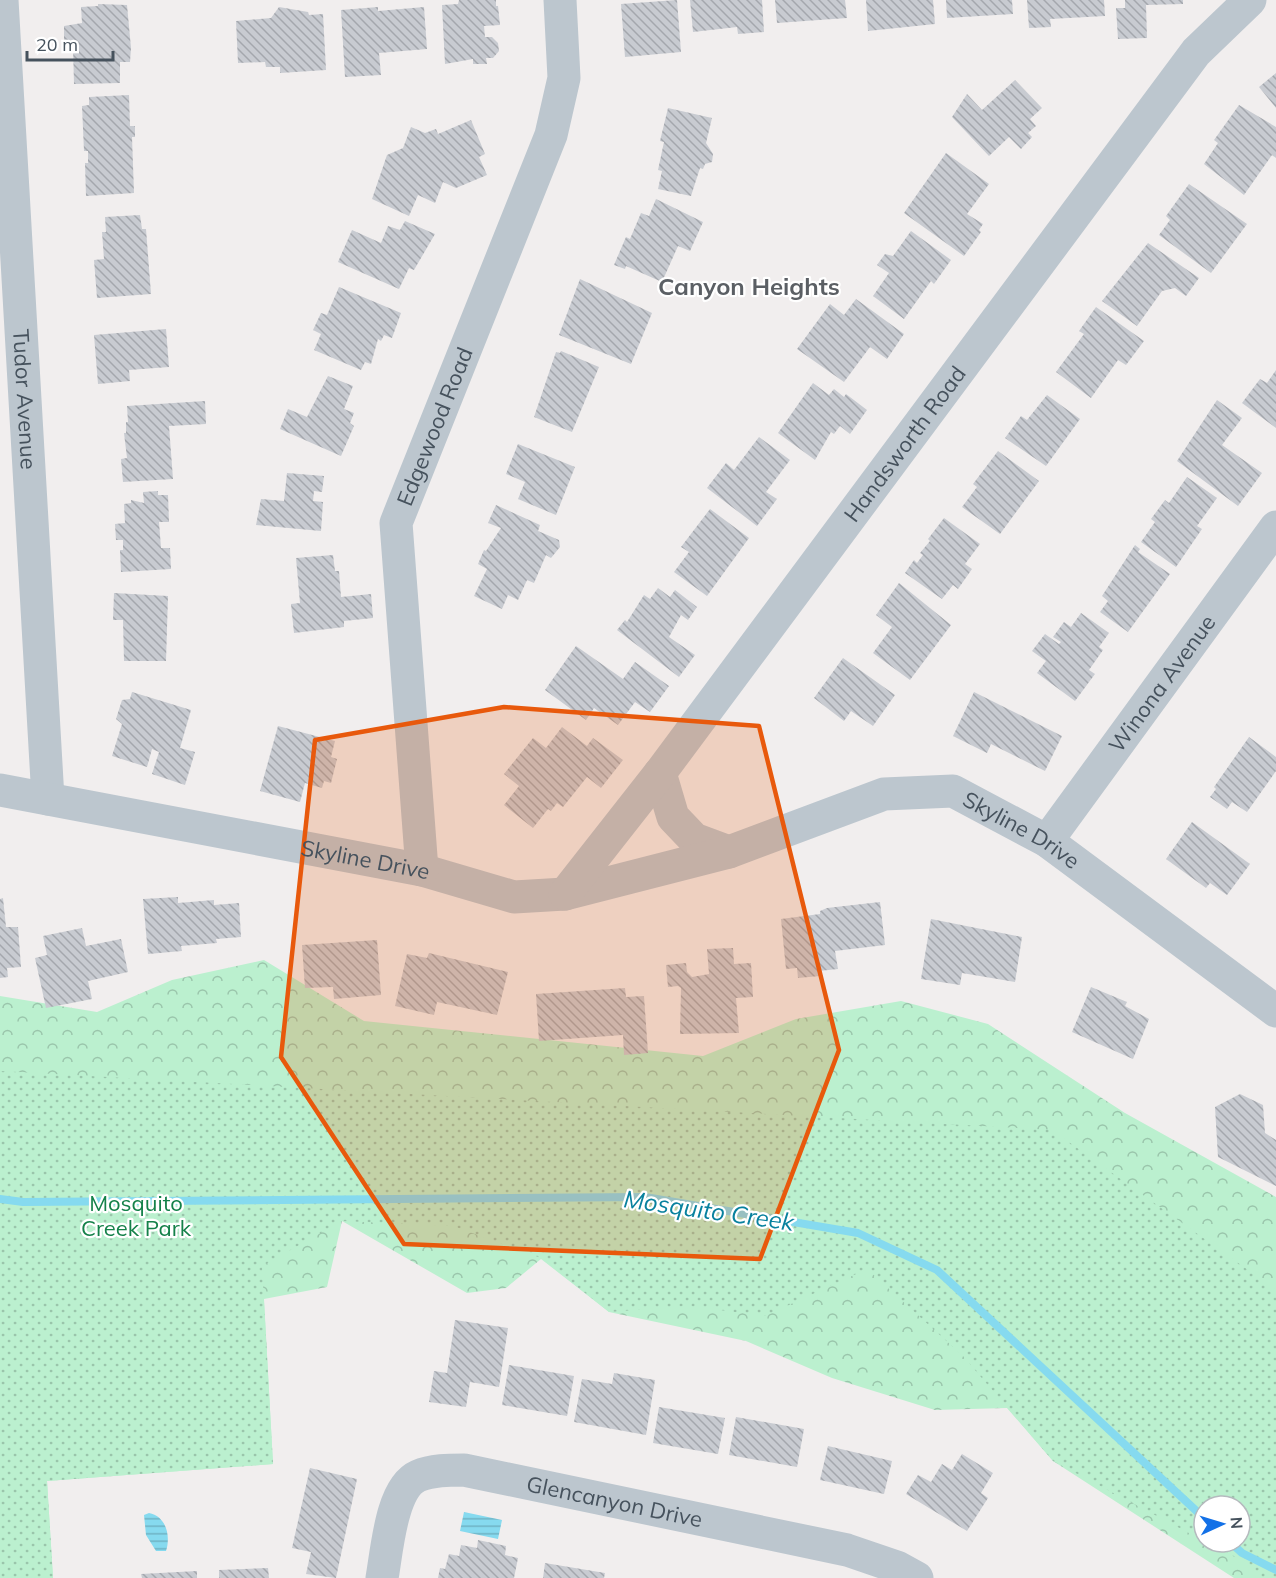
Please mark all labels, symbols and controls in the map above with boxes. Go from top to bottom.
scale bar [27,24,112,62]
text: 20 m [36,33,78,56]
district label: Canyon Heights [658,271,840,301]
street label: Tudor Avenue [7,328,43,470]
street label: Edgewood Road [390,343,479,510]
street label: Handsworth Road [838,360,972,527]
street label: Winona Avenue [1102,609,1221,758]
street label: Skyline Drive [958,785,1085,875]
street label: Skyline Drive [299,833,433,886]
water label: Mosquito Creek [622,1183,797,1237]
park label: Mosquito Creek Park [81,1189,192,1242]
street label: Glencanyon Drive [524,1469,705,1533]
north arrow [1192,1494,1252,1554]
text: N [1227,1516,1247,1530]

